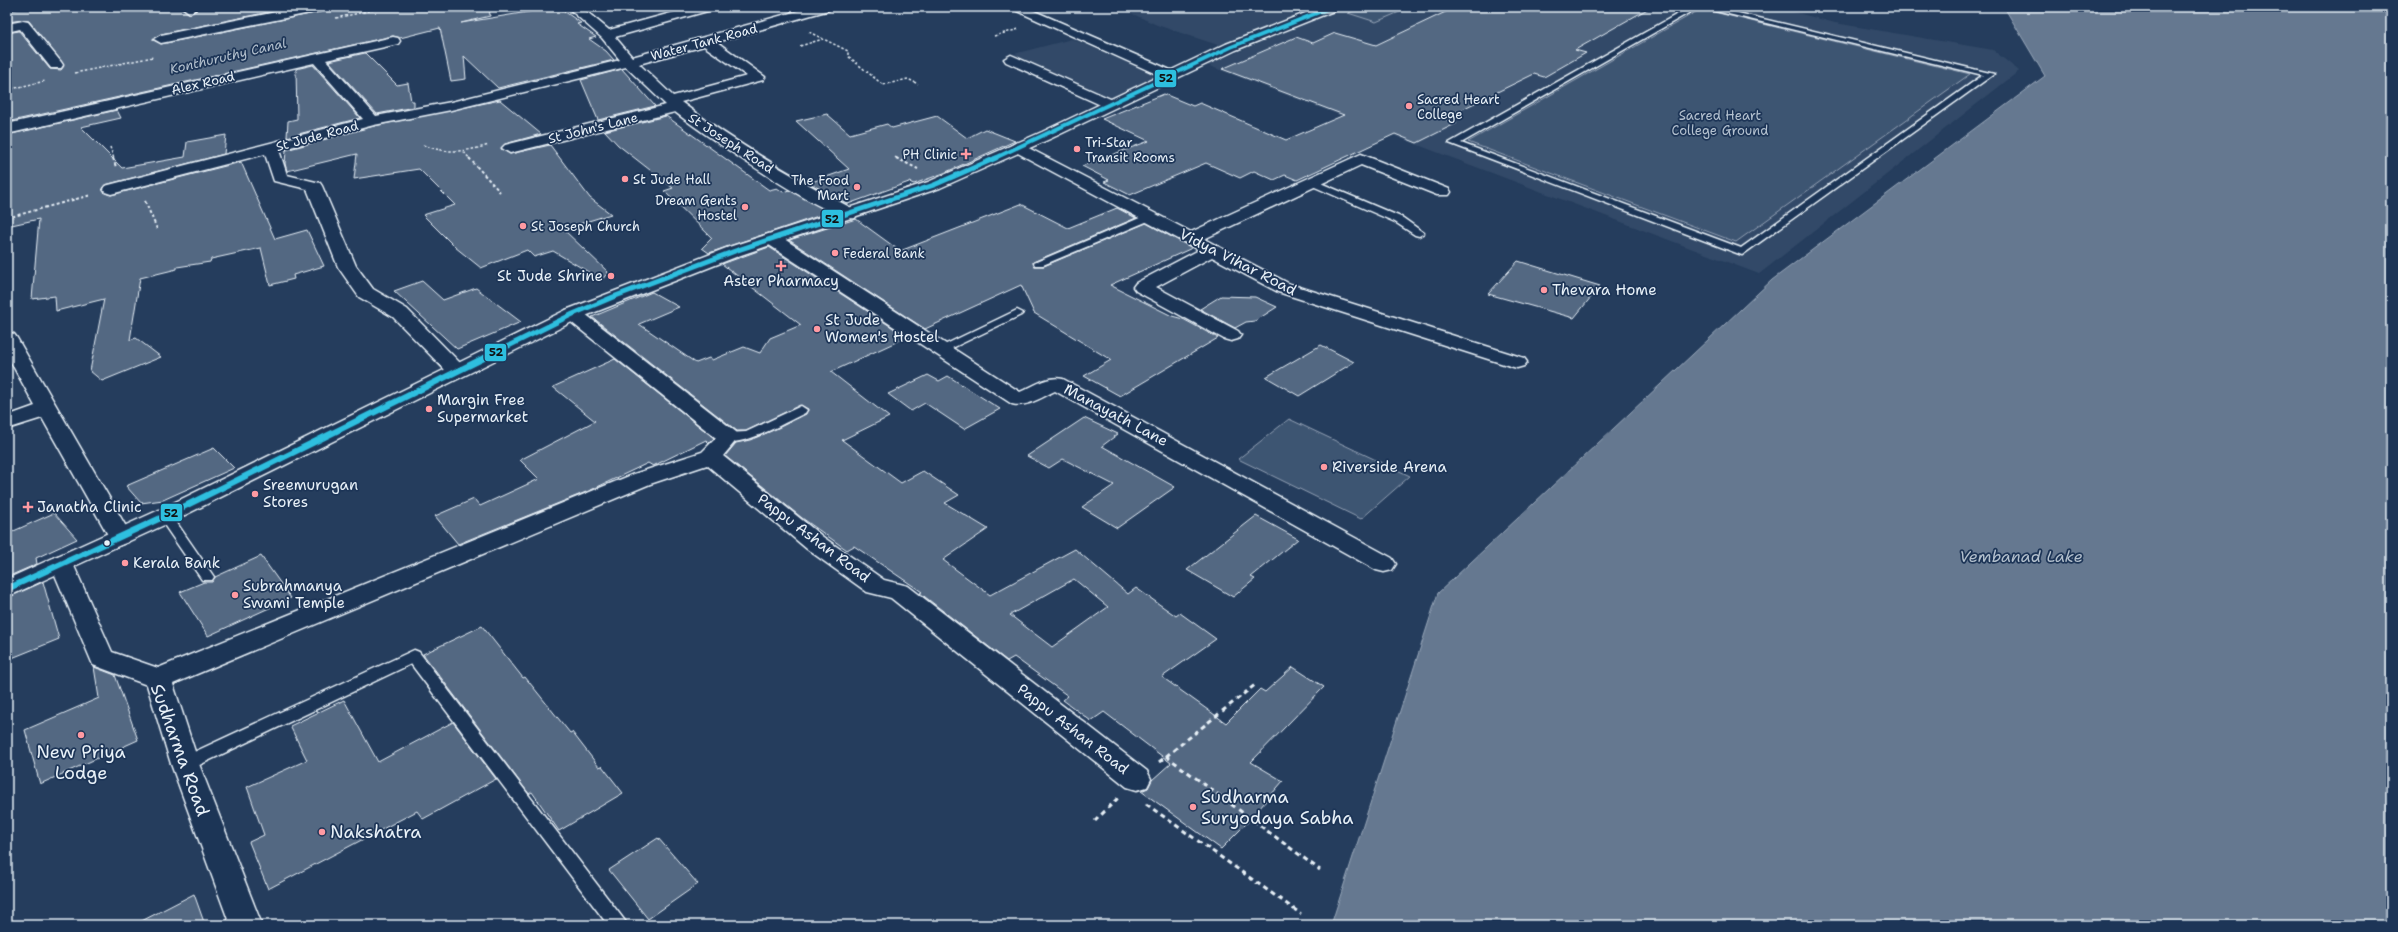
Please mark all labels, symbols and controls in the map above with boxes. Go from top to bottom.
street label: Water Tank Road [649,20,759,64]
water label: Konthuruthy Canal [168,34,288,78]
street label: Alex Road [170,67,236,99]
line badge: 52 [1154,69,1177,88]
text: 52 [1159,71,1173,86]
place label: Sacred Heart College [1417,91,1500,123]
marker: Sacred Heart College [1404,101,1414,111]
park label: Sacred Heart College Ground [1672,107,1768,139]
street label: St John's Lane [546,109,640,147]
street label: St Joseph Road [685,109,777,177]
street label: St Jude Road [274,117,360,155]
place label: Tri-Star Transit Rooms [1085,134,1175,166]
marker: Tri-Star Transit Rooms [1072,144,1082,154]
place label: PH Clinic [902,146,957,163]
marker: PH Clinic [960,148,972,160]
place label: St Jude Hall [633,171,711,188]
place label: The Food Mart [791,172,849,204]
marker: St Jude Hall [620,174,630,184]
marker: The Food Mart [852,182,862,192]
place label: Dream Gents Hostel [655,192,737,224]
marker: Dream Gents Hostel [740,202,750,212]
line badge: 52 [821,209,844,228]
text: 52 [825,212,839,227]
place label: St Joseph Church [531,218,640,235]
marker: St Joseph Church [518,221,528,231]
street label: Vidya Vihar Road [1176,224,1300,300]
place label: Federal Bank [843,245,925,262]
marker: Federal Bank [830,248,840,258]
marker: Aster Pharmacy [776,261,786,271]
place label: St Jude Shrine [497,266,603,286]
marker: St Jude Shrine [606,271,616,281]
place label: Aster Pharmacy [723,271,839,291]
place label: Thevara Home [1552,280,1657,300]
marker: Thevara Home [1539,285,1549,295]
place label: St Jude Women's Hostel [825,310,939,347]
marker: St Jude Women's Hostel [812,324,822,334]
line badge: 52 [484,343,507,362]
text: 52 [489,345,503,360]
street label: Manayath Lane [1060,379,1172,451]
place label: Margin Free Supermarket [437,390,528,427]
marker: Margin Free Supermarket [424,404,434,414]
place label: Riverside Arena [1332,457,1447,477]
marker: Riverside Arena [1319,462,1329,472]
place label: Sreemurugan Stores [263,475,358,512]
marker: Sreemurugan Stores [250,489,260,499]
street label: Pappu Ashan Road [754,489,875,587]
place label: Janatha Clinic [37,497,142,517]
marker: Janatha Clinic [22,501,34,513]
line badge: 52 [160,503,183,522]
text: 52 [164,506,178,521]
unlabelled marker [102,538,112,548]
water label: Vembanad Lake [1959,546,2083,567]
place label: Kerala Bank [133,553,220,573]
marker: Kerala Bank [120,558,130,568]
place label: Subrahmanya Swami Temple [243,576,345,613]
marker: Subrahmanya Swami Temple [230,590,240,600]
street label: Pappu Ashan Road [1013,679,1133,779]
street label: Sudharma Road [145,681,215,819]
marker: New Priya Lodge [76,730,86,740]
place label: New Priya Lodge [36,740,126,785]
place label: Sudharma Suryodaya Sabha [1201,785,1353,830]
marker: Sudharma Suryodaya Sabha [1188,802,1198,812]
place label: Nakshatra [330,820,422,844]
marker: Nakshatra [317,827,327,837]

